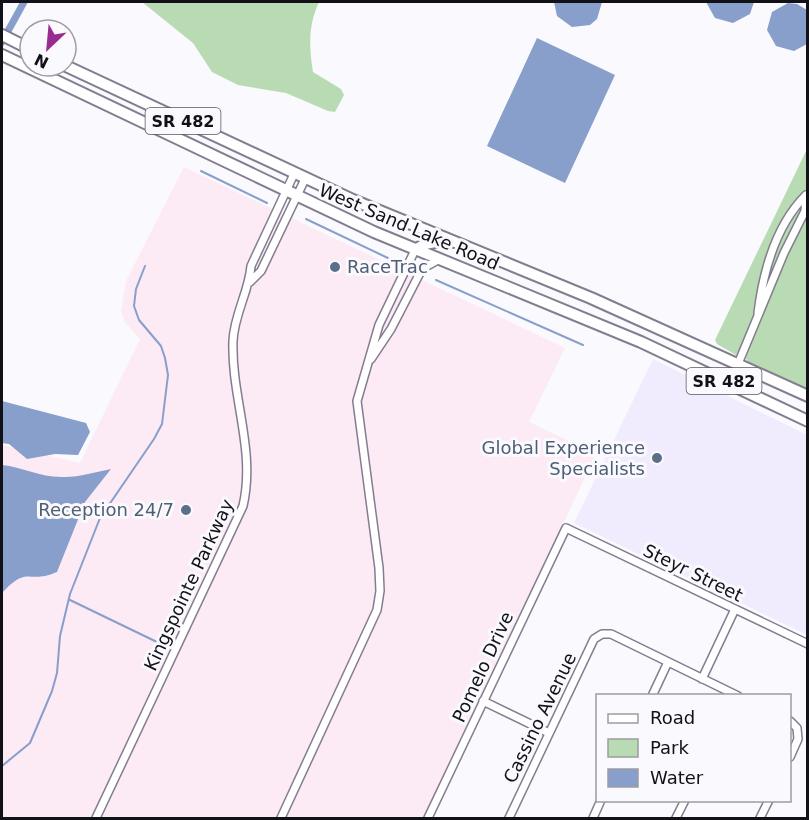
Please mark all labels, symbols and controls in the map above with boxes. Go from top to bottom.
north arrow [18,18,78,78]
text: N [31,50,52,73]
road number: SR 482 [146,108,220,134]
street label: West Sand Lake Road [316,179,502,274]
place label: RaceTrac [347,256,428,277]
marker: RaceTrac [328,260,342,274]
road number: SR 482 [686,368,762,394]
place label: Global Experience Specialists [481,437,645,479]
marker: Global Experience Specialists [650,451,664,465]
street label: Kingspointe Parkway [140,495,238,674]
place label: Reception 24/7 [38,499,174,520]
marker: Reception 24/7 [179,503,193,517]
street label: Steyr Street [640,539,746,606]
street label: Pomelo Drive [448,608,517,725]
street label: Cassino Avenue [499,649,580,786]
legend [596,694,791,802]
text: Road [650,707,695,728]
text: Park [650,737,689,758]
text: Water [650,767,704,788]

